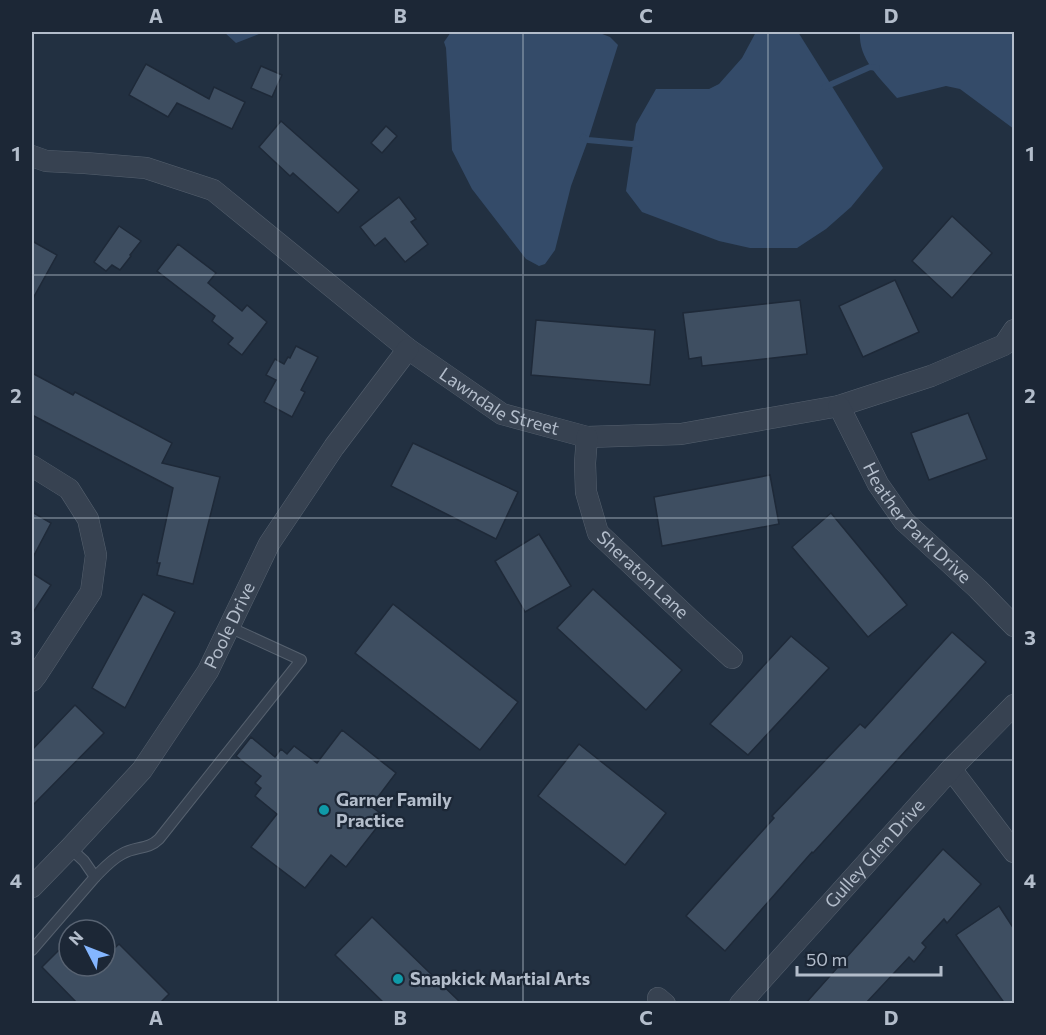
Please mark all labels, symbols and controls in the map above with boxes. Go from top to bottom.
text: A [149,3,163,27]
text: B [393,3,407,27]
text: C [639,3,653,27]
text: D [884,3,898,27]
text: 1 [11,141,21,165]
text: 1 [1025,141,1035,165]
street label: Lawndale Street [436,362,562,439]
text: 2 [10,383,22,407]
text: 2 [1024,383,1036,407]
street label: Heather Park Drive [859,458,976,587]
street label: Sheraton Lane [593,526,694,623]
street label: Poole Drive [199,578,259,672]
text: 3 [10,625,22,649]
text: 3 [1024,625,1036,649]
place label: Garner Family Practice [336,788,452,831]
street label: Gulley Glen Drive [820,794,929,912]
marker: Garner Family Practice [317,803,331,817]
text: 4 [10,868,22,892]
text: 4 [1024,868,1036,892]
north arrow [57,918,117,978]
text: N [64,927,87,948]
scale bar [797,939,941,977]
text: 50 m [806,948,847,970]
place label: Snapkick Martial Arts [410,967,590,989]
marker: Snapkick Martial Arts [391,972,405,986]
text: A [149,1005,163,1029]
text: B [393,1005,407,1029]
text: C [639,1005,653,1029]
text: D [884,1005,898,1029]

